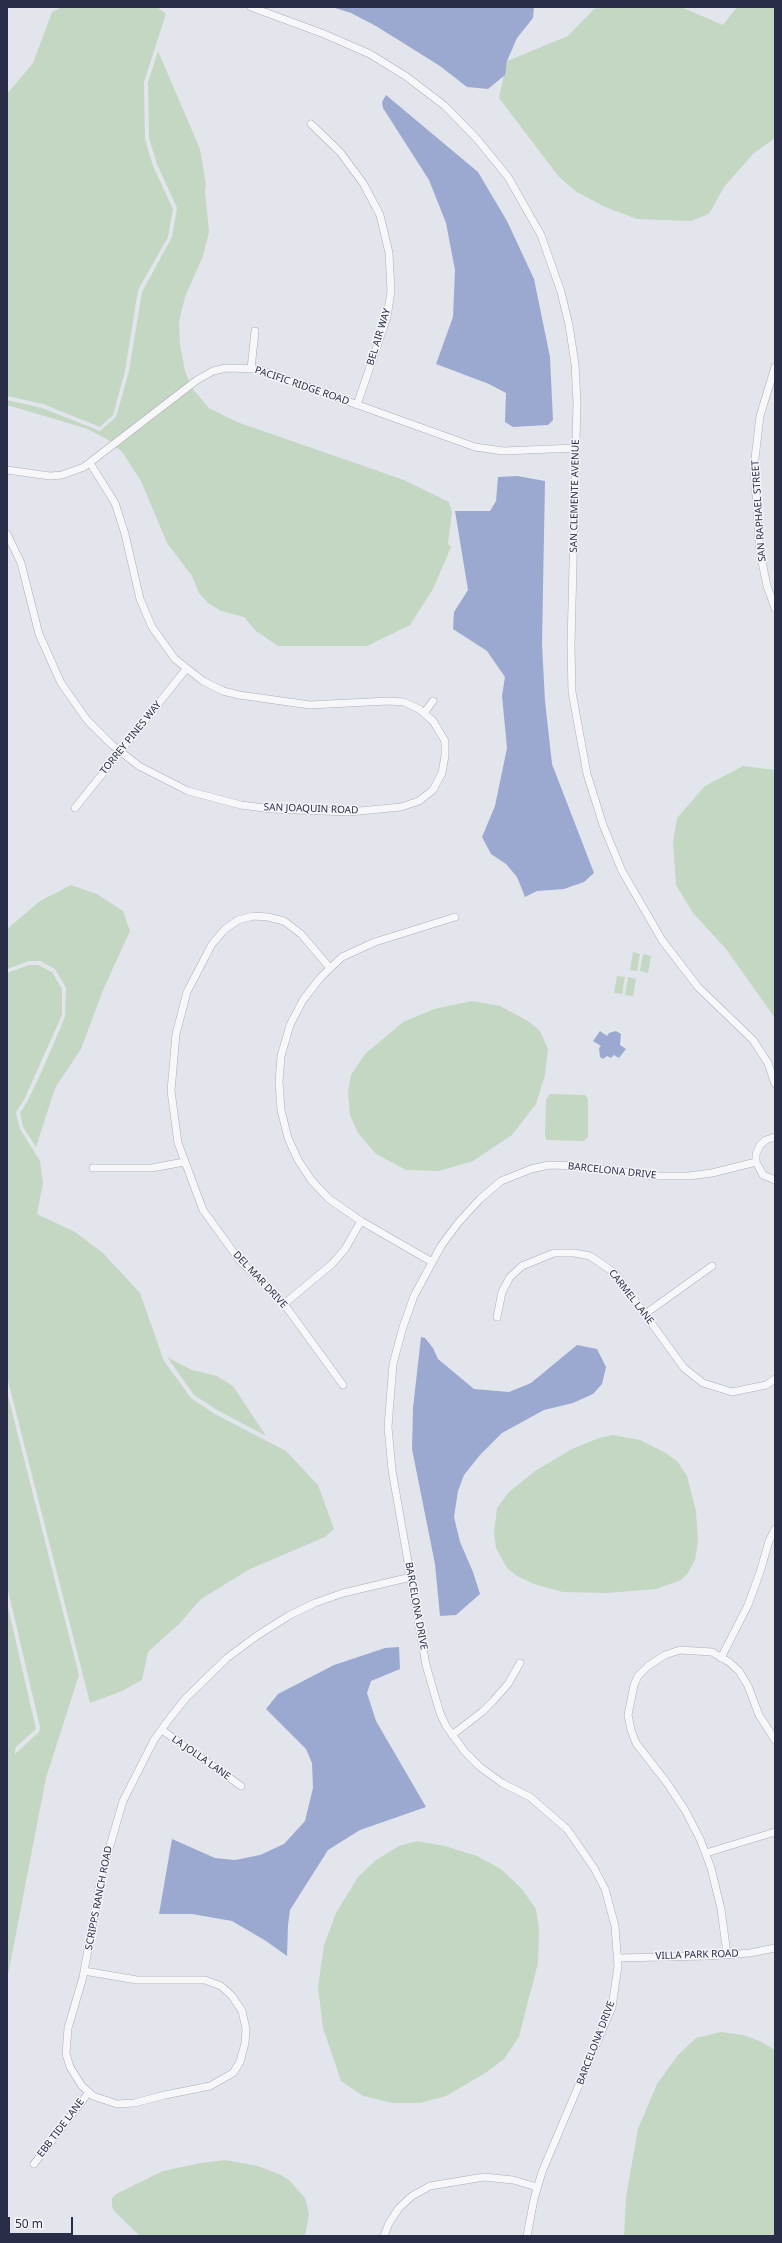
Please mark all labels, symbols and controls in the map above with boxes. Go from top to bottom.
street label: BEL AIR WAY [365,307,393,367]
street label: PACIFIC RIDGE ROAD [253,364,351,408]
street label: SAN CLEMENTE AVENUE [568,439,582,553]
street label: SAN RAPHAEL STREET [749,460,769,562]
street label: TORREY PINES WAY [98,699,164,777]
street label: SAN JOAQUIN ROAD [263,801,359,817]
street label: BARCELONA DRIVE [567,1160,657,1182]
street label: DEL MAR DRIVE [231,1249,289,1311]
street label: CARMEL LANE [606,1267,656,1327]
street label: BARCELONA DRIVE [402,1561,430,1651]
street label: LA JOLLA LANE [169,1733,233,1783]
street label: SCRIPPS RANCH ROAD [83,1845,115,1951]
street label: VILLA PARK ROAD [655,1948,739,1962]
street label: BARCELONA DRIVE [574,1999,618,2087]
street label: EBB TIDE LANE [35,2096,87,2160]
scale bar [10,2209,75,2235]
text: 50 m [15,2215,43,2232]

